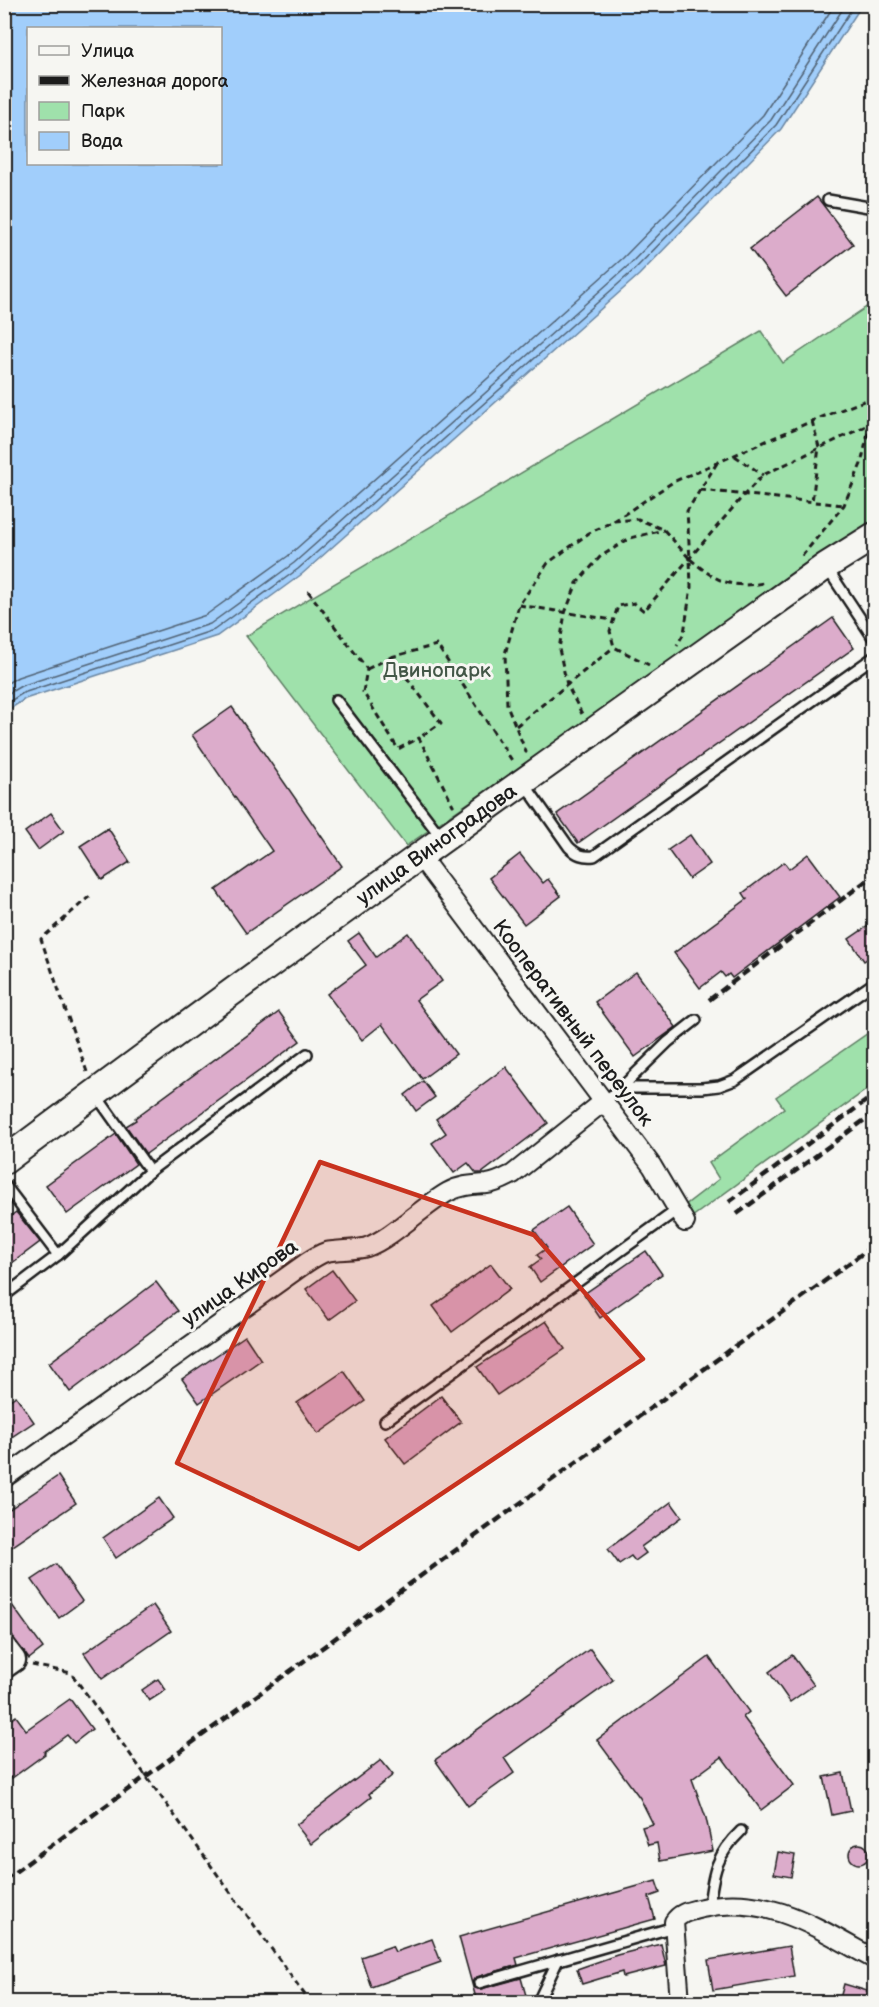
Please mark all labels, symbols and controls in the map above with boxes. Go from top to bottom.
legend [27,27,222,165]
text: Улица [81,41,135,62]
text: Железная дорога [81,71,229,92]
text: Парк [81,101,125,122]
text: Вода [81,131,123,152]
park label: Двинопарк [383,658,491,683]
street label: улица Виноградова [351,778,522,910]
street label: Кооперативный переулок [487,915,659,1131]
street label: улица Кирова [177,1234,303,1332]

